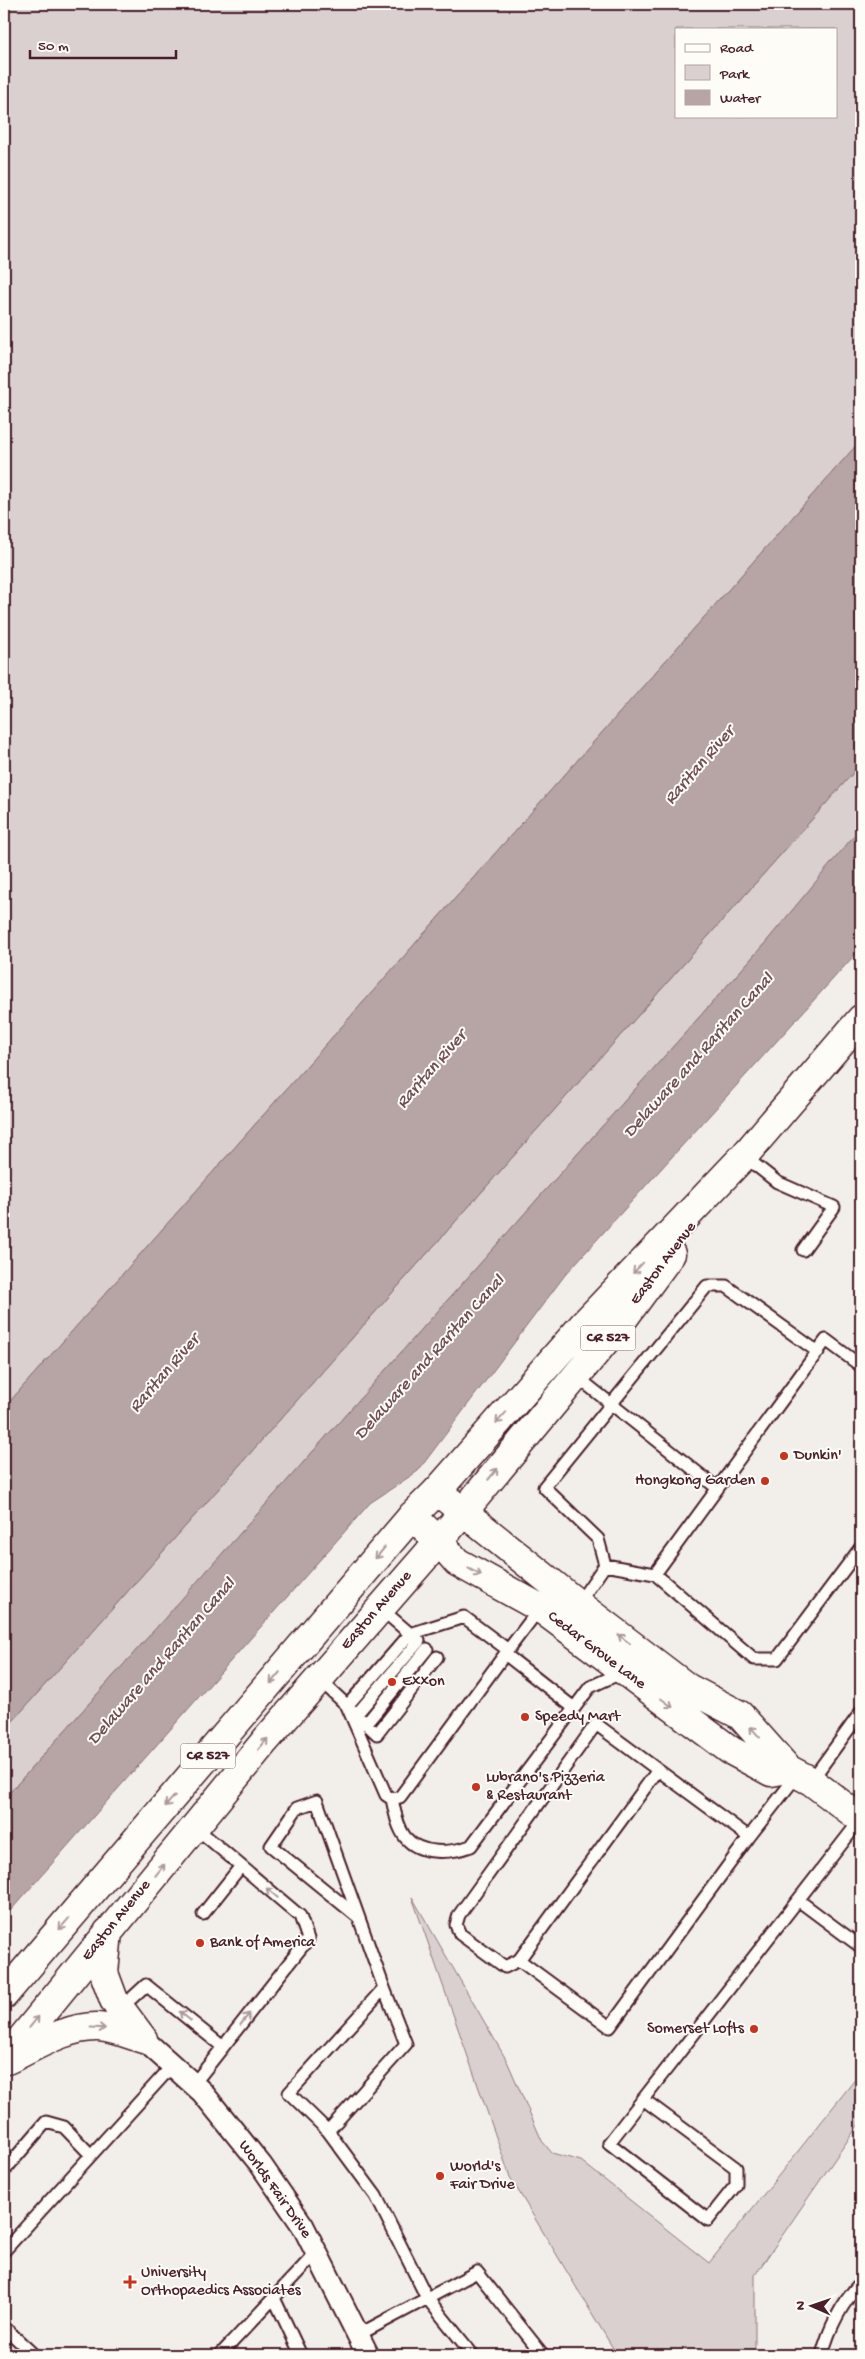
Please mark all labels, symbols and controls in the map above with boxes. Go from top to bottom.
scale bar [30,28,176,60]
legend [675,28,838,118]
text: 50 m [38,38,69,56]
text: Road [720,40,754,58]
text: Park [719,66,750,84]
text: Water [720,90,762,108]
water label: Raritan River [660,720,742,809]
water label: Delaware and Raritan Canal [619,969,779,1143]
water label: Raritan River [392,1024,474,1113]
street label: Easton Avenue [627,1218,702,1309]
one-way arrow [632,1261,644,1274]
water label: Delaware and Raritan Canal [350,1271,510,1445]
road number: CR 527 [580,1326,636,1350]
water label: Raritan River [125,1328,207,1417]
one-way arrow [495,1411,507,1424]
place label: Dunkin' [793,1447,842,1466]
marker: Dunkin' [778,1450,790,1462]
one-way arrow [487,1468,498,1481]
place label: Hongkong Garden [635,1472,755,1491]
marker: Hongkong Garden [759,1475,771,1487]
one-way arrow [374,1547,386,1560]
street label: Easton Avenue [337,1567,417,1655]
one-way arrow [467,1568,482,1577]
water label: Delaware and Raritan Canal [84,1573,241,1750]
street label: Cedar Grove Lane [543,1608,650,1695]
one-way arrow [617,1634,631,1644]
one-way arrow [270,1671,281,1684]
place label: Exxon [402,1673,445,1692]
marker: Exxon [386,1676,398,1688]
one-way arrow [660,1698,674,1708]
place label: Speedy Mart [535,1708,622,1727]
marker: Speedy Mart [519,1711,531,1723]
one-way arrow [749,1726,761,1739]
one-way arrow [257,1738,268,1751]
road number: CR 527 [180,1744,236,1768]
place label: Lubrano's Pizzeria & Restaurant [486,1769,606,1806]
marker: Lubrano's Pizzeria & Restaurant [470,1781,482,1793]
one-way arrow [164,1794,175,1807]
one-way arrow [154,1863,165,1876]
street label: Easton Avenue [78,1876,156,1965]
one-way arrow [266,1887,279,1898]
one-way arrow [58,1918,70,1931]
place label: Bank of America [209,1934,316,1953]
marker: Bank of America [194,1937,206,1949]
one-way arrow [179,2011,192,2022]
one-way arrow [240,2013,251,2026]
one-way arrow [29,2016,40,2029]
place label: Somerset Lofts [647,2020,745,2039]
one-way arrow [89,2023,105,2033]
marker: Somerset Lofts [748,2023,760,2035]
street label: Worlds Fair Drive [233,2137,315,2243]
place label: World's Fair Drive [449,2158,516,2195]
marker: World's Fair Drive [434,2170,446,2182]
place label: University Orthopaedics Associates [141,2264,302,2301]
marker: University Orthopaedics Associates [123,2275,137,2289]
north arrow [788,2282,838,2332]
text: N [793,2301,810,2310]

